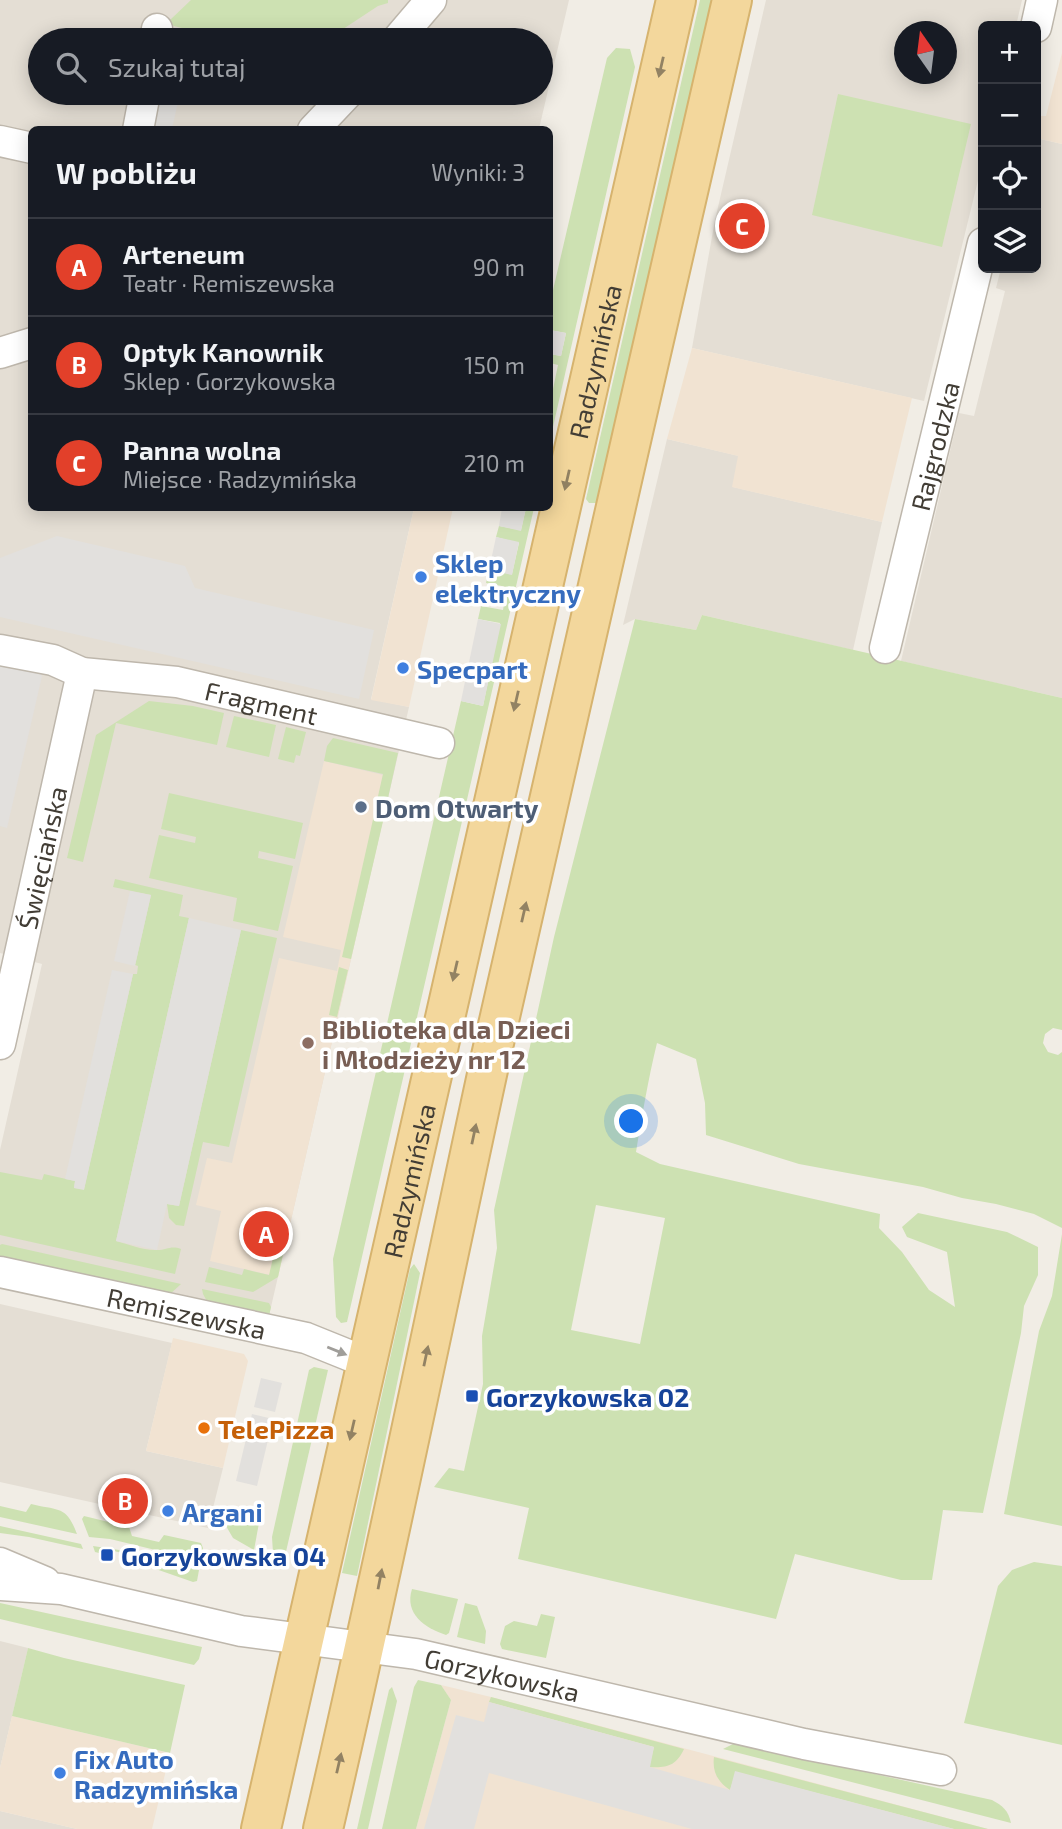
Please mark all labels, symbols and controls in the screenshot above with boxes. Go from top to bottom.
north arrow [894,21,957,84]
map controls [978,21,1041,273]
button: + [978,21,1041,84]
search box [28,28,553,105]
icon: search [52,48,90,86]
text: Szukaj tutaj [108,51,245,82]
one-way arrow [655,56,666,78]
button: − [978,84,1041,147]
button: locate [978,147,1041,210]
text: W pobliżu [56,154,197,190]
text: Wyniki: 3 [431,158,525,186]
pin: C [719,200,765,252]
button: layers [978,210,1041,273]
text: Arteneum [123,238,245,269]
text: A [71,253,87,281]
text: 90 m [473,253,525,281]
text: Teatr · Remiszewska [123,269,335,297]
street label: Radzymińska [561,281,627,441]
text: Optyk Kanownik [123,336,323,367]
text: B [72,351,86,379]
text: 150 m [464,351,525,379]
text: Sklep · Gorzykowska [123,367,336,395]
street label: Rajgrodzka [903,378,964,514]
text: Panna wolna [123,434,281,465]
text: C [72,449,86,477]
text: 210 m [464,449,525,477]
text: Miejsce · Radzymińska [123,465,357,493]
one-way arrow [561,469,572,491]
place label: Sklep elektryczny [435,547,581,609]
marker: Sklep elektryczny [413,569,429,585]
place label: Specpart [417,653,528,684]
marker: Specpart [395,660,411,676]
street label: Fragment [202,674,321,730]
one-way arrow [511,690,522,712]
street label: Święciańska [10,783,72,932]
place label: Dom Otwarty [375,792,539,824]
marker: Dom Otwarty [353,799,369,815]
one-way arrow [519,901,530,923]
one-way arrow [449,960,460,982]
place label: Biblioteka dla Dzieci i Młodzieży nr 12 [322,1013,571,1075]
marker: Biblioteka dla Dzieci i Młodzieży nr 12 [300,1035,316,1051]
street label: Radzymińska [376,1100,441,1261]
your location [614,1104,648,1138]
one-way arrow [469,1123,480,1145]
pin: A [243,1208,289,1260]
street label: Remiszewska [104,1280,269,1344]
one-way arrow [327,1345,348,1356]
one-way arrow [420,1345,431,1367]
place label: Gorzykowska 02 [486,1381,689,1413]
marker: Gorzykowska 02 [464,1388,480,1404]
place label: TelePizza [218,1413,334,1444]
one-way arrow [346,1419,357,1441]
marker: TelePizza [196,1420,212,1436]
pin: B [102,1475,148,1527]
place label: Argani [182,1496,263,1527]
marker: Argani [160,1503,176,1519]
place label: Gorzykowska 04 [121,1540,326,1572]
marker: Gorzykowska 04 [99,1547,115,1563]
one-way arrow [375,1568,386,1590]
street label: Gorzykowska [422,1641,583,1707]
place label: Fix Auto Radzymińska [74,1743,238,1805]
one-way arrow [333,1751,344,1773]
marker: Fix Auto Radzymińska [52,1765,68,1781]

